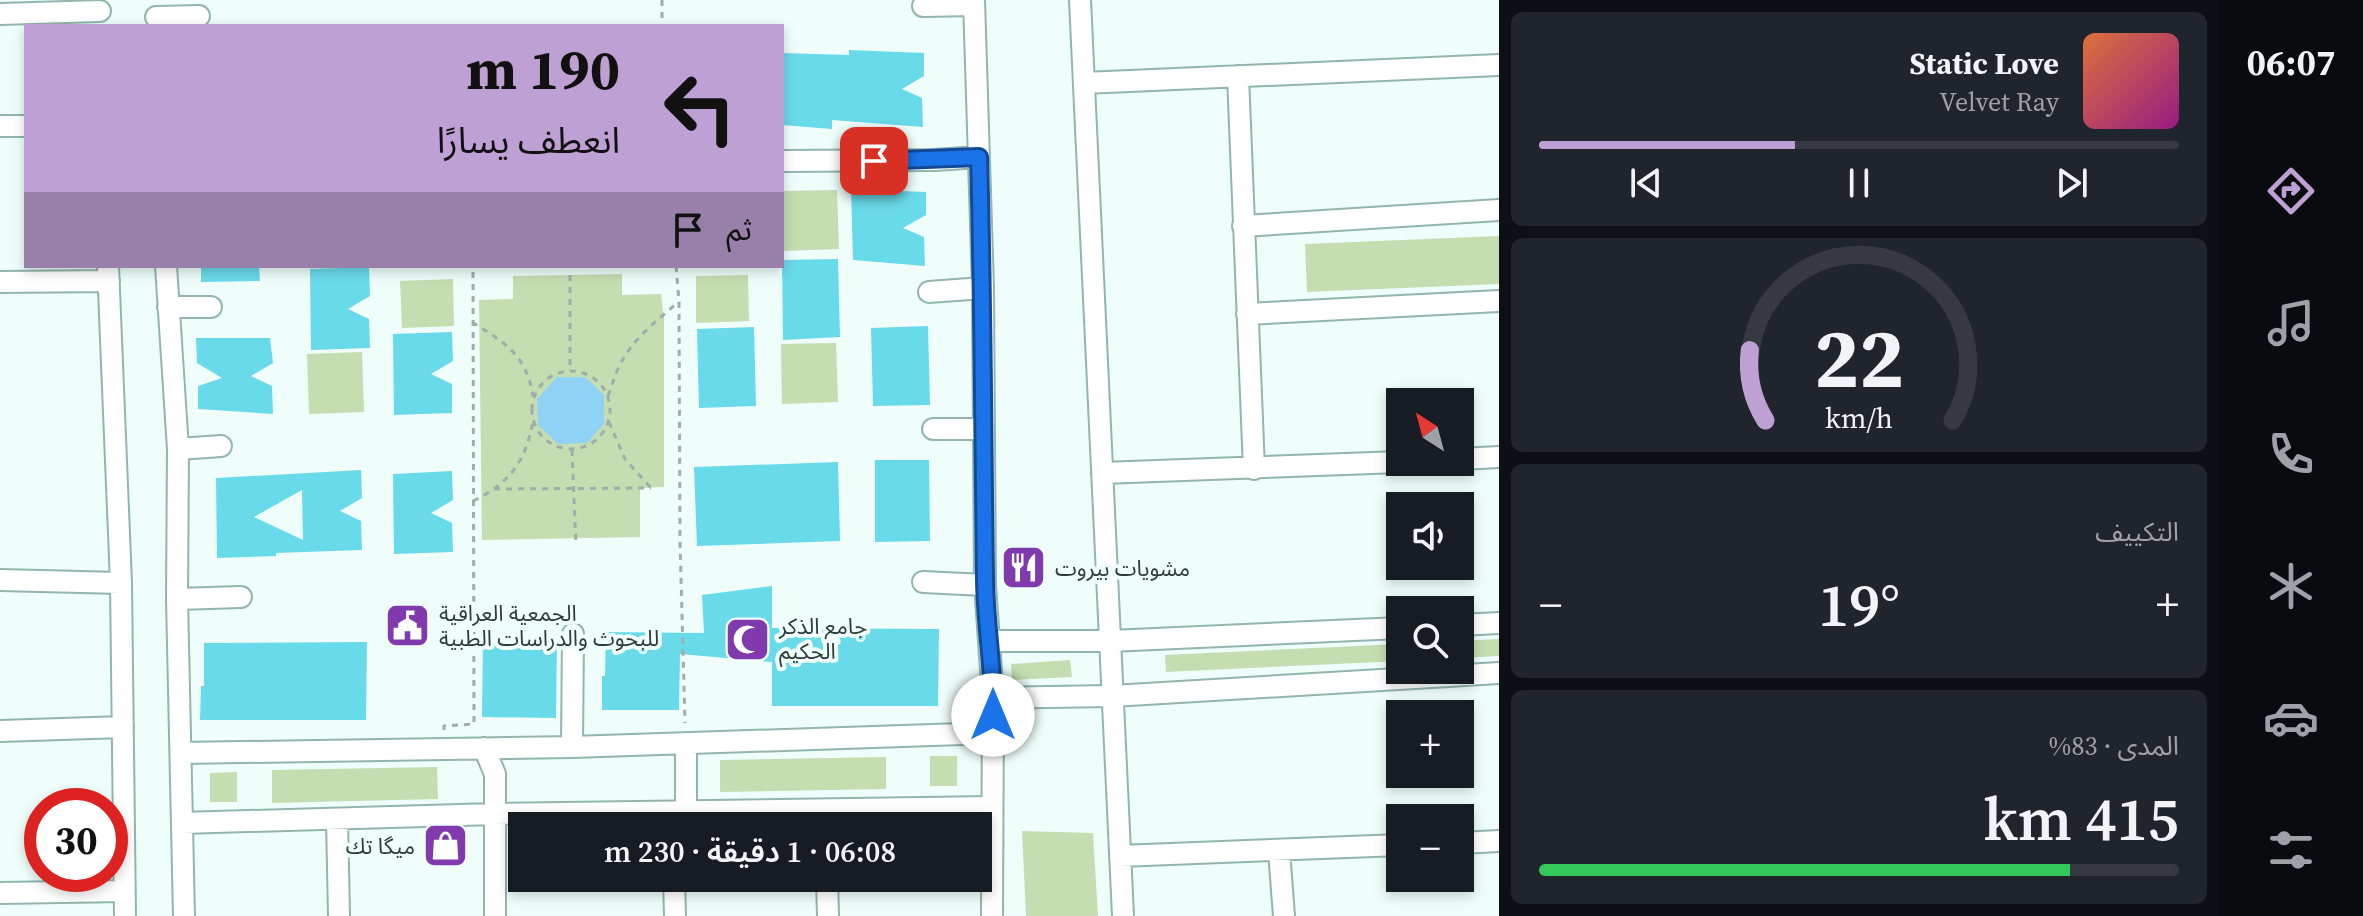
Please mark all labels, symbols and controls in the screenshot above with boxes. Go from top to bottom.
text: 190 m [466,31,620,108]
text: 06:07 [2247,38,2335,87]
text: Static Love [1910,43,2059,84]
icon: left [648,56,752,160]
text: Velvet Ray [1939,84,2059,120]
text: انعطف يسارًا [437,116,620,165]
pin [840,127,908,195]
icon: arrive [852,139,896,183]
icon: previous [1624,161,1668,205]
icon: pause [1837,161,1881,205]
icon: next [2050,161,2094,205]
icon: directions [2263,163,2319,219]
icon: arrive [666,208,710,252]
text: ثم [726,209,752,250]
icon: music [2263,295,2319,351]
text: 22 [1814,301,1904,415]
north arrow [1386,388,1474,476]
map controls [1386,388,1474,892]
text: km/h [1825,398,1893,438]
icon: phone [2263,426,2319,482]
button: sound [1386,492,1474,580]
text: التكييف [2095,514,2179,550]
restaurant icon: مشويات بيروت [1000,544,1048,592]
place label: مشويات بيروت [1055,553,1190,583]
icon: climate [2263,558,2319,614]
text: 19° [1818,564,1900,646]
text: − [1539,574,1562,635]
text: + [2156,574,2179,635]
button: search [1386,596,1474,684]
place label: الجمعية العراقية للبحوث والدراسات الطبية [439,598,659,653]
public building icon: الجمعية العراقية للبحوث والدراسات الطبية [384,602,432,650]
place label: جامع الذكر الحكيم [778,611,867,668]
mosque icon: جامع الذكر الحكيم [724,615,772,663]
position arrow [951,673,1035,757]
icon: car [2263,690,2319,746]
button: + [1386,700,1474,788]
text: المدى · 83% [2049,728,2179,764]
text: 415 km [1983,778,2179,860]
speed limit sign: 30 [24,788,128,892]
button: − [1386,804,1474,892]
shop icon: ميگا تك [422,822,470,870]
icon: filters [2263,822,2319,878]
place label: ميگا تك [346,831,415,861]
text: 06:08 · 1 دقيقة · 230 m [604,831,896,872]

